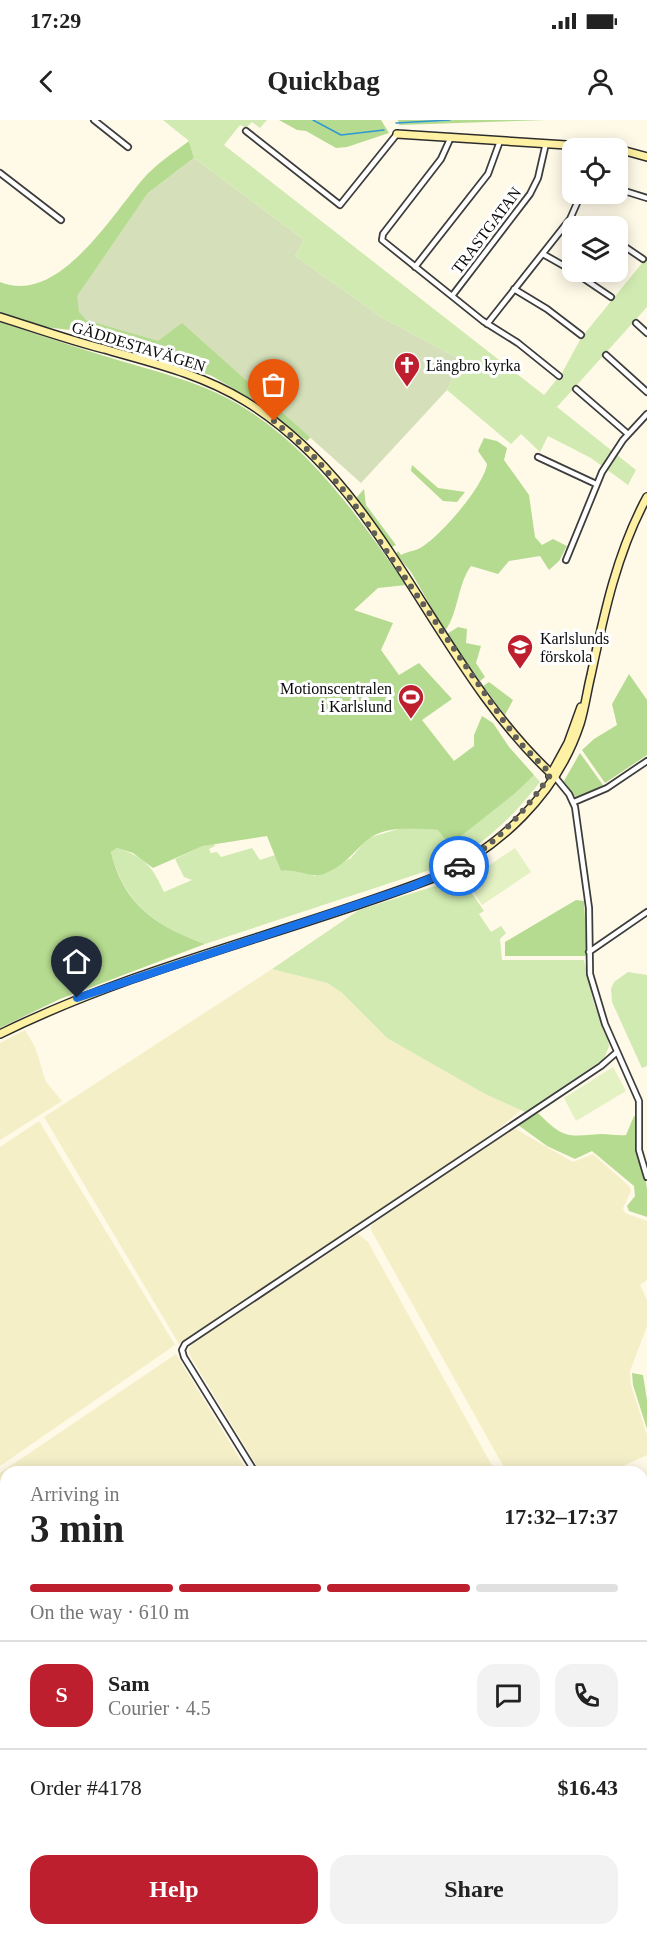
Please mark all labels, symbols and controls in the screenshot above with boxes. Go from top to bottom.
text: 17:29 [30,8,81,33]
icon: back [30,65,63,98]
icon: person [584,65,617,98]
text: Quickbag [267,66,380,96]
map controls [562,138,628,282]
button: locate [562,138,628,204]
street label: TRASTGATAN [448,183,525,277]
button: layers [562,216,628,282]
street label: GÄDDESTAVÄGEN [70,318,208,375]
church icon: Längbro kyrka [392,350,422,388]
place label: Längbro kyrka [426,357,521,375]
pin [248,359,299,421]
icon: bag [257,368,290,401]
place label: Karlslunds förskola [540,630,609,665]
school or university icon: Karlslunds förskola [505,632,535,670]
place label: Motionscentralen i Karlslund [280,680,392,715]
sports icon: Motionscentralen i Karlslund [396,682,426,720]
courier [429,836,489,896]
icon: car [443,850,476,883]
pin [51,936,102,998]
icon: home [60,945,93,978]
text: Arriving in [30,1483,119,1505]
text: 17:32–17:37 [504,1504,618,1529]
text: 3 min [30,1507,124,1550]
text: On the way · 610 m [30,1601,189,1623]
button: chat [477,1664,540,1727]
button: phone [555,1664,618,1727]
text: Sam [108,1671,150,1696]
text: S [55,1682,68,1707]
text: Courier · 4.5 [108,1697,211,1719]
text: Order #4178 [30,1775,142,1800]
text: $16.43 [558,1775,618,1800]
button: Help [30,1855,318,1924]
button: Share [330,1855,618,1924]

